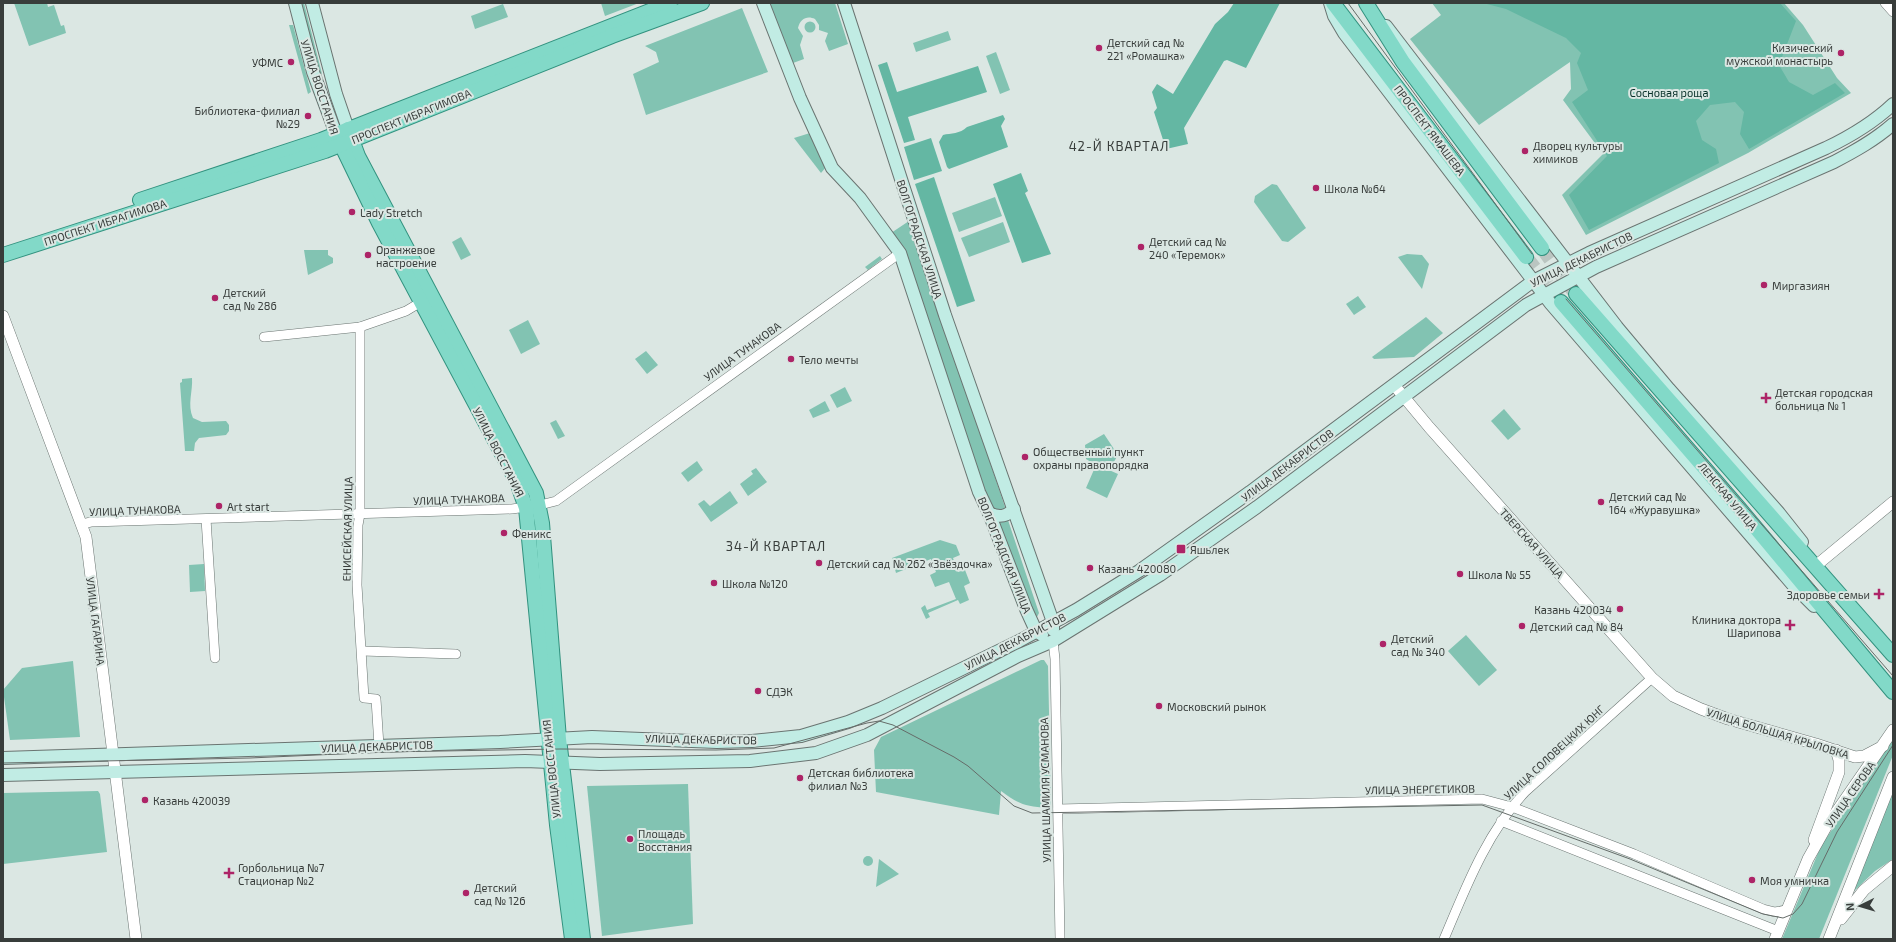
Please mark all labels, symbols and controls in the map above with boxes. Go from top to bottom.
place label: Детский сад № 221 «Ромашка» [1107,36,1185,62]
street label: УЛИЦА ВОССТАНИЯ [299,38,341,136]
place label: Кизический мужской монастырь [1726,41,1833,68]
marker: Детский сад № 221 «Ромашка» [1094,43,1104,53]
marker: Кизический мужской монастырь [1836,48,1846,58]
place label: УФМС [252,56,283,69]
marker: УФМС [286,57,296,67]
street label: ПРОСПЕКТ ЯМАШЕВА [1392,82,1468,178]
street label: ПРОСПЕКТ ИБРАГИМОВА [349,86,473,146]
park label: Сосновая роща [1629,86,1709,99]
place label: Библиотека-филиал №29 [194,104,300,130]
marker: Библиотека-филиал №29 [303,111,313,121]
district label: 42-Й КВАРТАЛ [1069,138,1169,154]
place label: Дворец культуры химиков [1533,139,1623,165]
marker: Дворец культуры химиков [1520,146,1530,156]
street label: ВОЛГОГРАДСКАЯ УЛИЦА [895,178,945,300]
place label: Школа №64 [1324,182,1386,195]
marker: Школа №64 [1311,183,1321,193]
street label: ПРОСПЕКТ ИБРАГИМОВА [42,196,168,248]
place label: Lady Stretch [360,206,422,219]
marker: Lady Stretch [347,207,357,217]
street label: УЛИЦА ДЕКАБРИСТОВ [1528,229,1634,289]
place label: Детский сад № 240 «Теремок» [1149,235,1226,261]
marker: Детский сад № 240 «Теремок» [1136,242,1146,252]
place label: Оранжевое настроение [376,243,437,269]
marker: Оранжевое настроение [363,250,373,260]
place label: Миргазиян [1772,279,1830,292]
marker: Миргазиян [1759,280,1769,290]
place label: Детский сад № 286 [223,286,277,312]
marker: Детский сад № 286 [210,293,220,303]
street label: УЛИЦА ТУНАКОВА [701,319,783,383]
place label: Тело мечты [799,353,858,366]
marker: Тело мечты [786,354,796,364]
place label: Детская городская больница № 1 [1775,386,1873,412]
marker: Детская городская больница № 1 [1760,392,1772,404]
street label: УЛИЦА ВОССТАНИЯ [471,405,527,499]
street label: УЛИЦА ДЕКАБРИСТОВ [1238,426,1336,504]
place label: Общественный пункт охраны правопорядка [1033,445,1149,471]
marker: Общественный пункт охраны правопорядка [1020,452,1030,462]
street label: ЛЕНСКАЯ УЛИЦА [1696,459,1760,533]
street label: ЕНИСЕЙСКАЯ УЛИЦА [340,476,354,582]
place label: Детский сад № 164 «Журавушка» [1609,490,1700,517]
street label: УЛИЦА ТУНАКОВА [413,491,505,507]
street label: ВОЛГОГРАДСКАЯ УЛИЦА [976,495,1034,615]
marker: Детский сад № 164 «Журавушка» [1596,497,1606,507]
place label: Art start [227,500,269,513]
marker: Art start [214,501,224,511]
street label: УЛИЦА ТУНАКОВА [89,502,181,518]
street label: ТВЕРСКАЯ УЛИЦА [1497,505,1567,581]
place label: Феникс [512,527,551,540]
marker: Феникс [499,528,509,538]
district label: 34-Й КВАРТАЛ [726,538,826,554]
marker: Яшьлек [1175,543,1187,555]
place label: Яшьлек [1190,543,1229,556]
place label: Детский сад № 262 «Звёздочка» [827,557,993,570]
marker: Детский сад № 262 «Звёздочка» [814,558,824,568]
place label: Казань 420080 [1098,562,1176,575]
marker: Казань 420080 [1085,563,1095,573]
place label: Школа № 55 [1468,568,1531,581]
marker: Школа № 55 [1455,569,1465,579]
street label: УЛИЦА ГАГАРИНА [84,576,108,666]
place label: Школа №120 [722,577,788,590]
marker: Школа №120 [709,578,719,588]
place label: Здоровье семьи [1787,588,1870,601]
marker: Здоровье семьи [1873,588,1885,600]
place label: Казань 420034 [1534,603,1612,616]
marker: Казань 420034 [1615,604,1625,614]
street label: УЛИЦА ДЕКАБРИСТОВ [962,610,1068,672]
place label: Клиника доктора Шарипова [1692,613,1781,639]
marker: Клиника доктора Шарипова [1784,619,1796,631]
place label: Детский сад № 84 [1530,620,1624,633]
marker: Детский сад № 84 [1517,621,1527,631]
place label: Детский сад № 340 [1391,632,1445,658]
marker: Детский сад № 340 [1378,639,1388,649]
place label: СДЭК [766,685,793,698]
marker: СДЭК [753,686,763,696]
place label: Московский рынок [1167,700,1266,713]
marker: Московский рынок [1154,701,1164,711]
street label: УЛИЦА СОЛОВЕЦКИХ ЮНГ [1501,702,1607,802]
street label: УЛИЦА БОЛЬШАЯ КРЫЛОВКА [1705,705,1851,761]
street label: УЛИЦА ШАМИЛЯ УСМАНОВА [1037,717,1053,863]
street label: УЛИЦА ВОССТАНИЯ [539,719,563,819]
street label: УЛИЦА ДЕКАБРИСТОВ [645,732,757,746]
street label: УЛИЦА ДЕКАБРИСТОВ [321,738,433,754]
street label: УЛИЦА СЕРОВА [1823,758,1878,829]
place label: Детская библиотека филиал №3 [808,766,914,792]
marker: Детская библиотека филиал №3 [795,773,805,783]
street label: УЛИЦА ЭНЕРГЕТИКОВ [1365,782,1475,796]
place label: Казань 420039 [153,794,230,807]
marker: Казань 420039 [140,795,150,805]
place label: Площадь Восстания [638,827,692,853]
marker: Площадь Восстания [625,834,635,844]
place label: Горбольница №7 Стационар №2 [238,861,325,887]
marker: Горбольница №7 Стационар №2 [223,867,235,879]
place label: Моя умничка [1760,874,1829,888]
marker: Моя умничка [1747,875,1757,885]
place label: Детский сад № 126 [474,881,525,907]
north arrow [1840,886,1880,926]
marker: Детский сад № 126 [461,888,471,898]
text: N [1843,902,1856,911]

